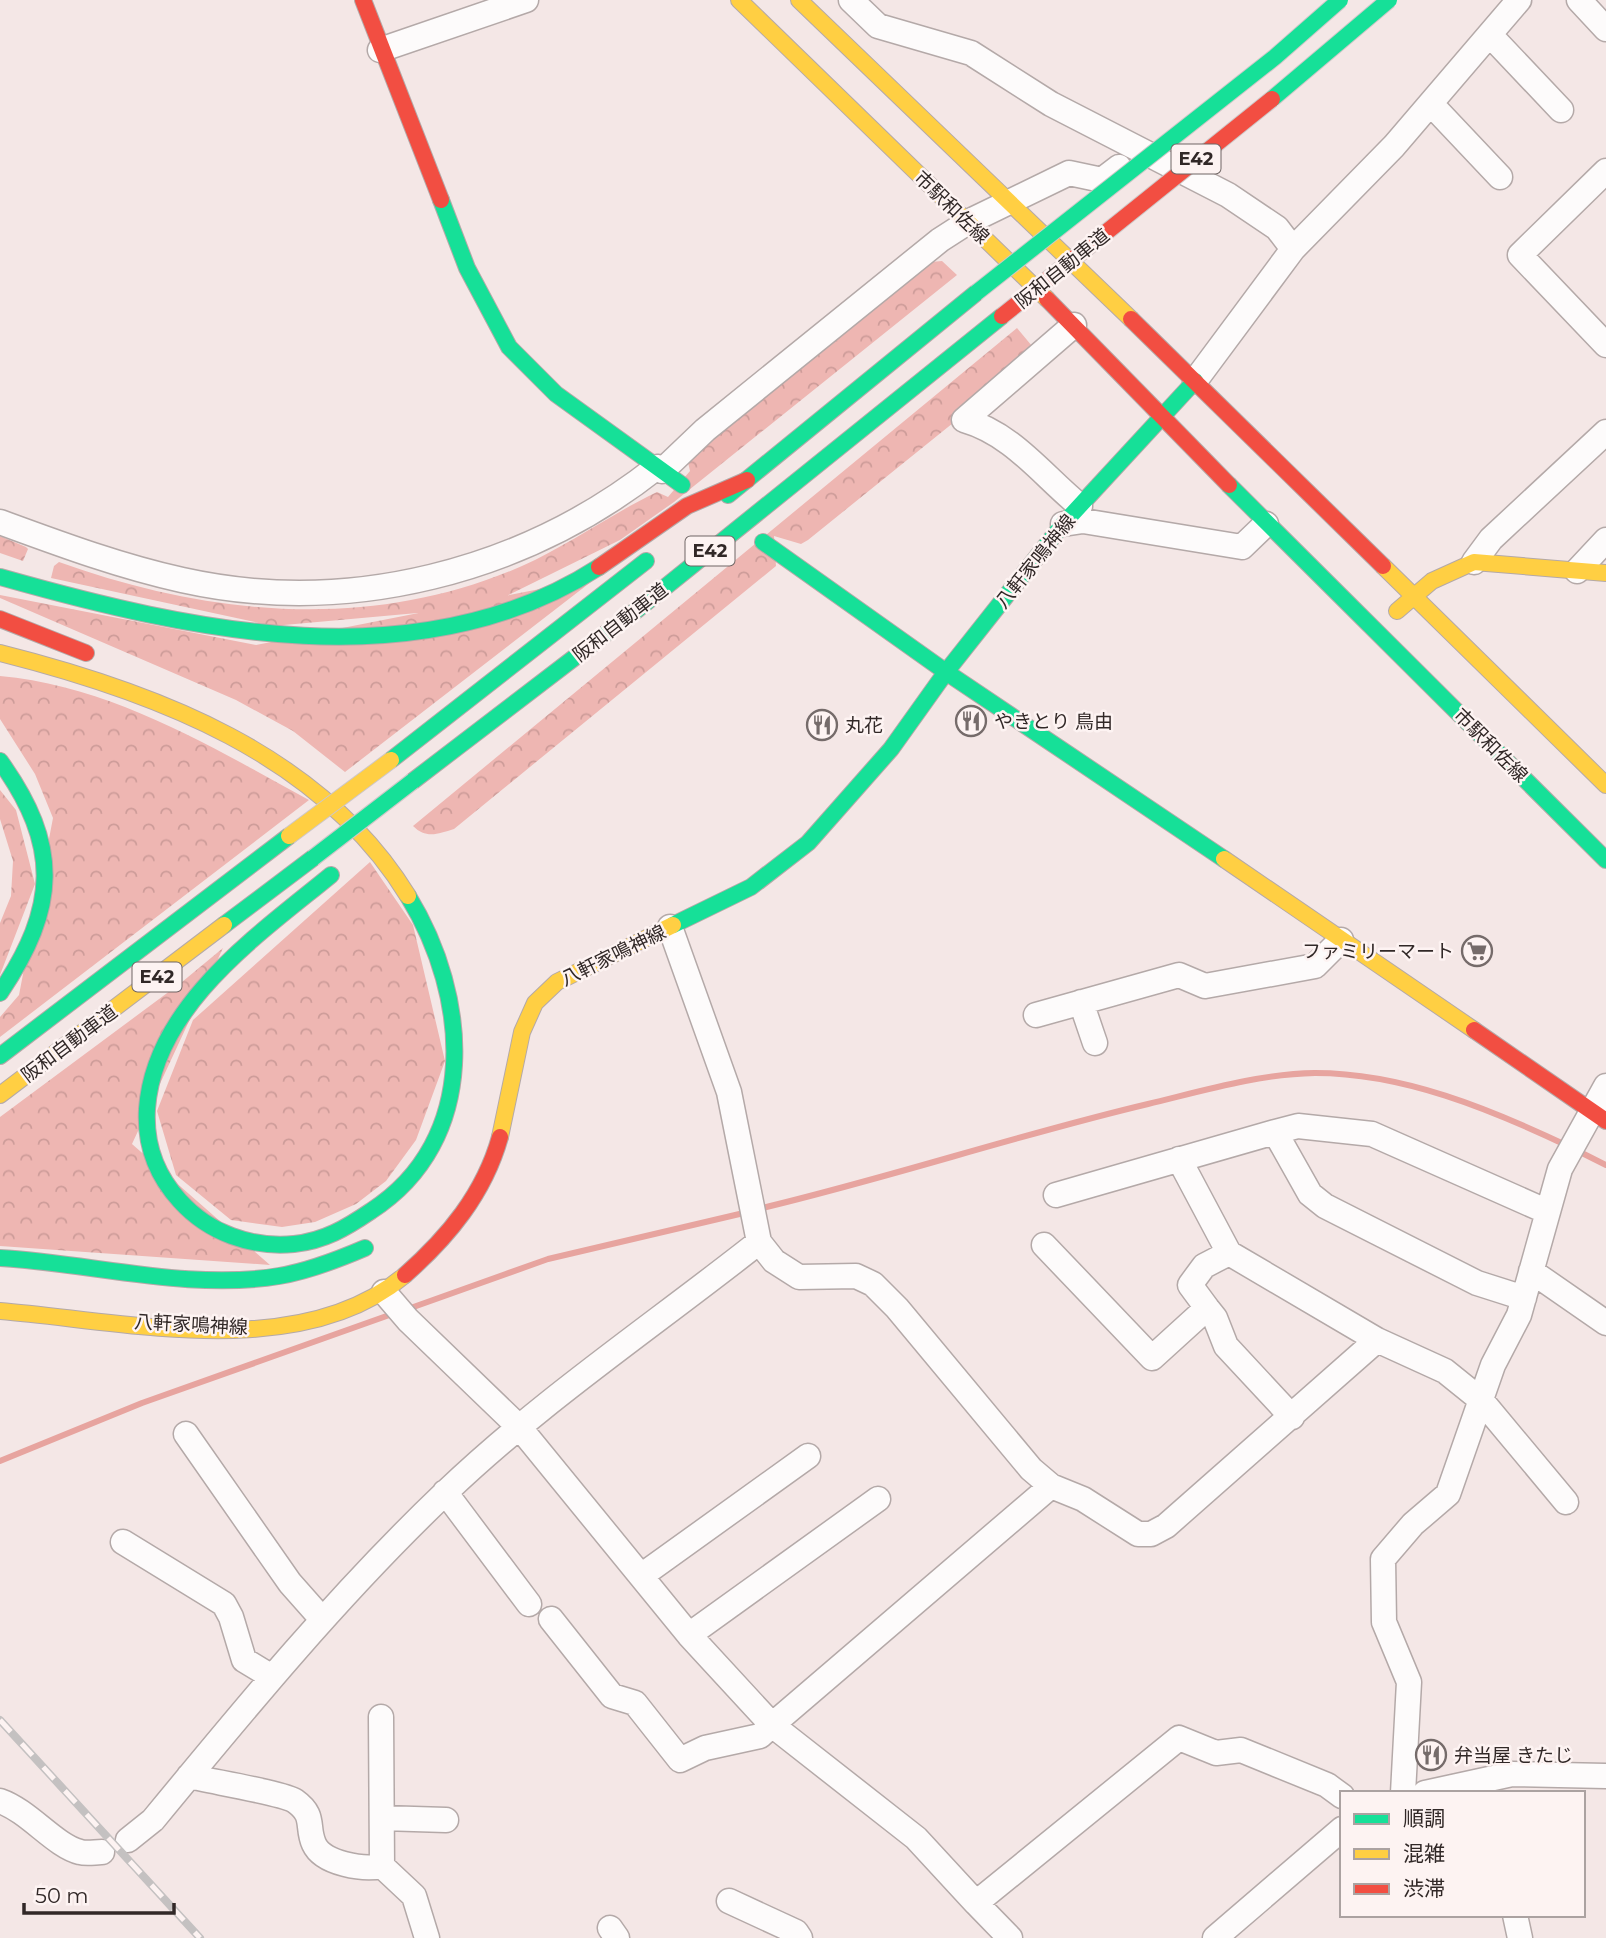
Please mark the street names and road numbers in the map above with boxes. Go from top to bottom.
road number: E42 [1172,144,1220,174]
street label: 市駅和佐線 [909,166,994,249]
street label: 阪和自動車道 [1011,224,1114,313]
street label: 八軒家鳴神線 [991,510,1080,613]
road number: E42 [686,536,734,566]
street label: 阪和自動車道 [568,578,672,667]
street label: 市駅和佐線 [1449,704,1532,787]
street label: 八軒家鳴神線 [557,920,669,991]
road number: E42 [132,962,182,992]
street label: 阪和自動車道 [17,1000,122,1087]
street label: 八軒家鳴神線 [133,1310,249,1339]

